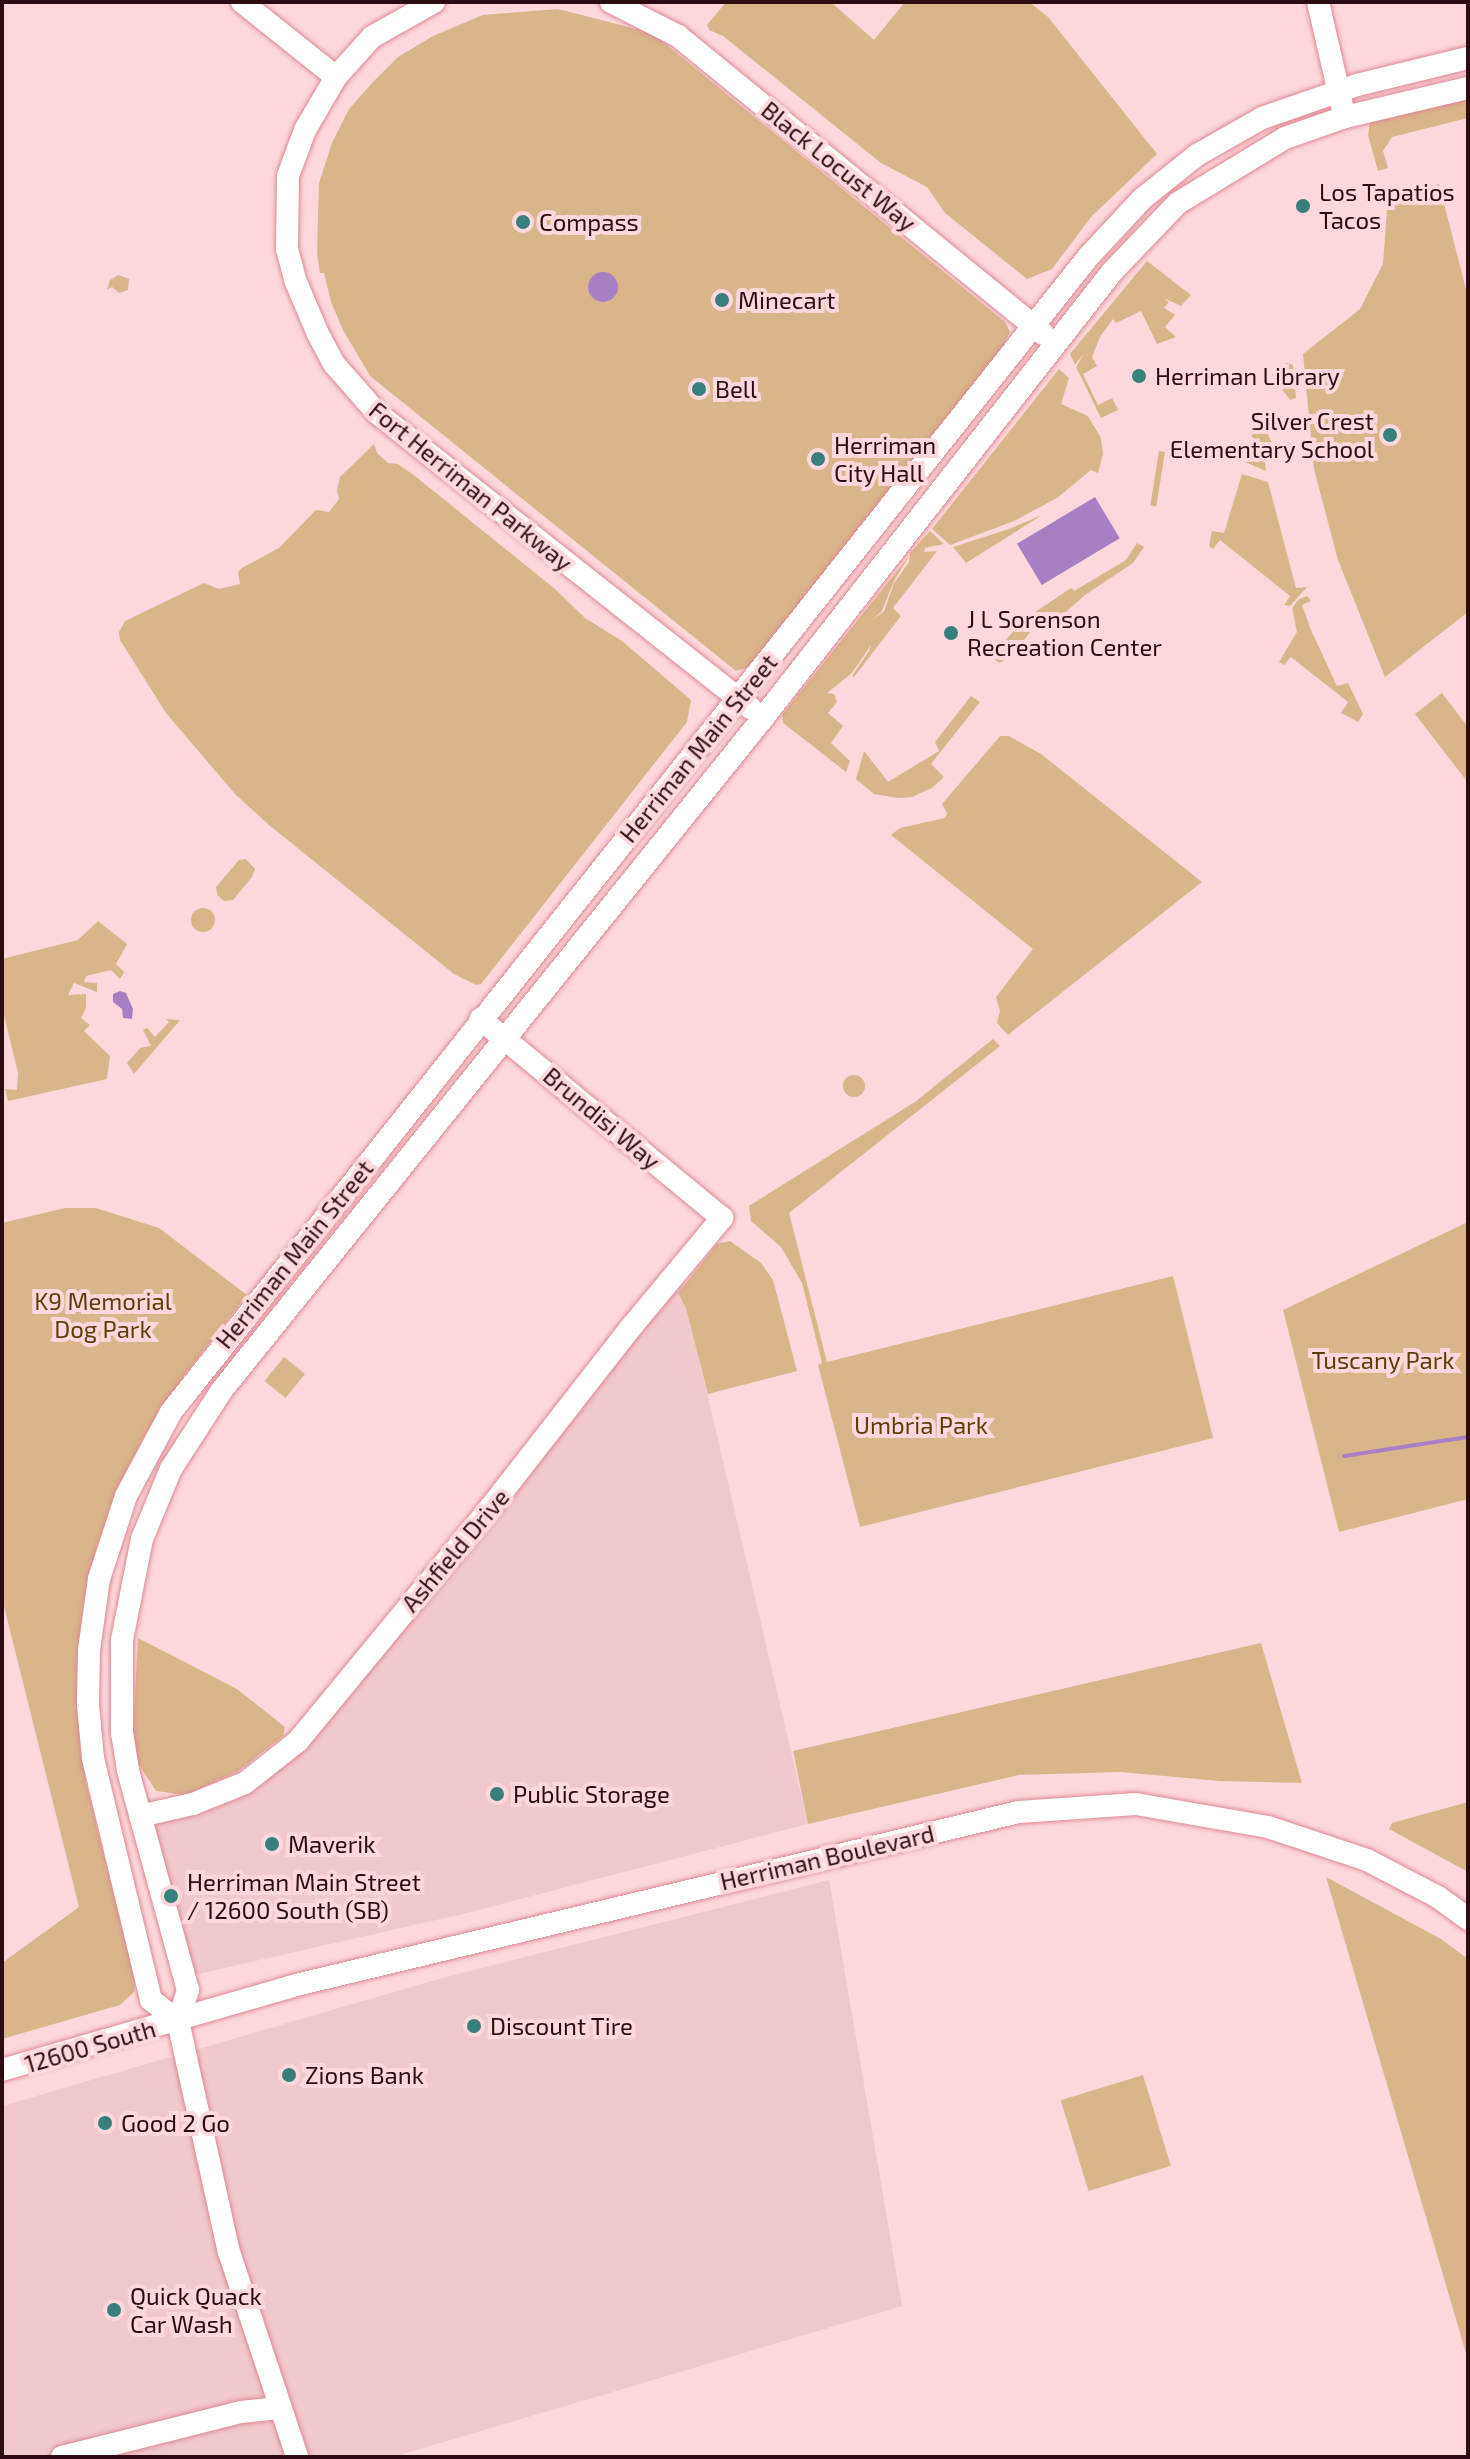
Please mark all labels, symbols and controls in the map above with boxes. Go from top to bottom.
street label: Black Locust Way [756,95,922,237]
place label: Los Tapatios Tacos [1319,178,1455,234]
marker: Los Tapatios Tacos [1294,197,1312,215]
place label: Compass [539,208,639,236]
marker: Compass [514,213,532,231]
place label: Minecart [738,286,836,314]
marker: Minecart [713,291,731,309]
place label: Herriman Library [1155,362,1340,390]
marker: Herriman Library [1130,367,1148,385]
place label: Bell [715,375,757,403]
marker: Bell [690,380,708,398]
street label: Fort Herriman Parkway [364,395,578,577]
place label: Silver Crest Elementary School [1169,407,1374,463]
marker: Silver Crest Elementary School [1381,426,1399,444]
place label: Herriman City Hall [834,431,936,487]
marker: Herriman City Hall [809,450,827,468]
place label: J L Sorenson Recreation Center [967,605,1162,661]
marker: J L Sorenson Recreation Center [942,624,960,642]
street label: Herriman Main Street [613,648,783,848]
street label: Brundisi Way [538,1061,666,1175]
street label: Herriman Main Street [209,1154,379,1354]
park label: K9 Memorial Dog Park [34,1287,172,1343]
park label: Tuscany Park [1311,1346,1455,1374]
park label: Umbria Park [854,1411,988,1439]
street label: Ashfield Drive [395,1483,515,1617]
place label: Public Storage [513,1780,670,1808]
marker: Public Storage [488,1785,506,1803]
street label: Herriman Boulevard [717,1818,937,1896]
place label: Maverik [288,1830,375,1858]
marker: Maverik [263,1835,281,1853]
place label: Herriman Main Street / 12600 South (SB) [187,1868,421,1924]
marker: Herriman Main Street / 12600 South (SB) [162,1887,180,1905]
place label: Discount Tire [490,2012,633,2040]
street label: 12600 South [21,2014,159,2078]
marker: Discount Tire [465,2017,483,2035]
place label: Zions Bank [305,2061,424,2089]
marker: Zions Bank [280,2066,298,2084]
place label: Good 2 Go [121,2109,230,2137]
marker: Good 2 Go [96,2114,114,2132]
place label: Quick Quack Car Wash [130,2282,262,2338]
marker: Quick Quack Car Wash [105,2301,123,2319]

